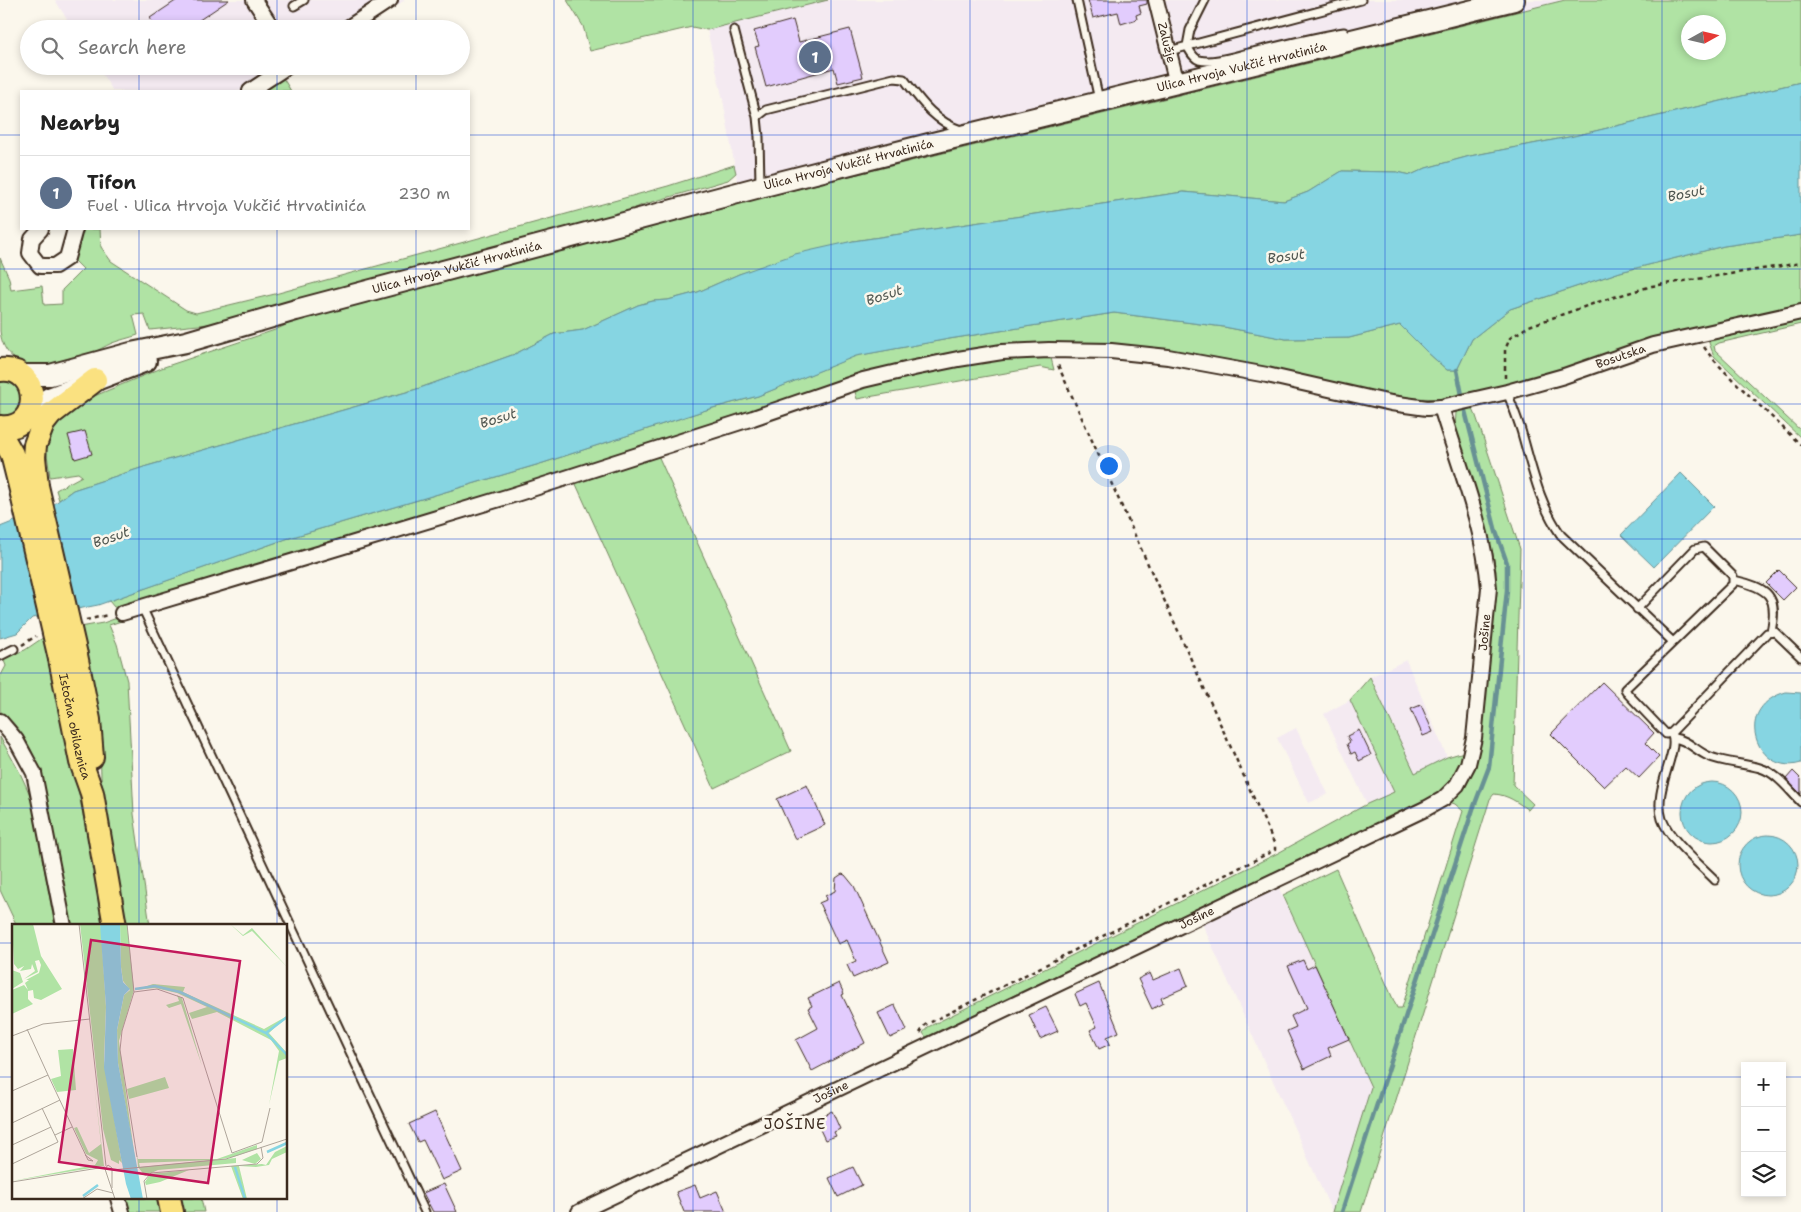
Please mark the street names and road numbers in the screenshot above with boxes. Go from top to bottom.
street label: Zalužje [1154,21,1179,65]
street label: Ulica Hrvoja Vukčić Hrvatinića [1155,38,1329,96]
street label: Ulica Hrvoja Vukčić Hrvatinića [762,135,936,194]
street label: Ulica Hrvoja Vukčić Hrvatinića [370,237,544,297]
street label: Bosutska [1594,340,1648,372]
street label: Jošine [1475,613,1494,652]
street label: Istočna obilaznica [55,672,95,782]
street label: Jošine [1176,902,1217,933]
street label: Jošine [811,1077,851,1107]

